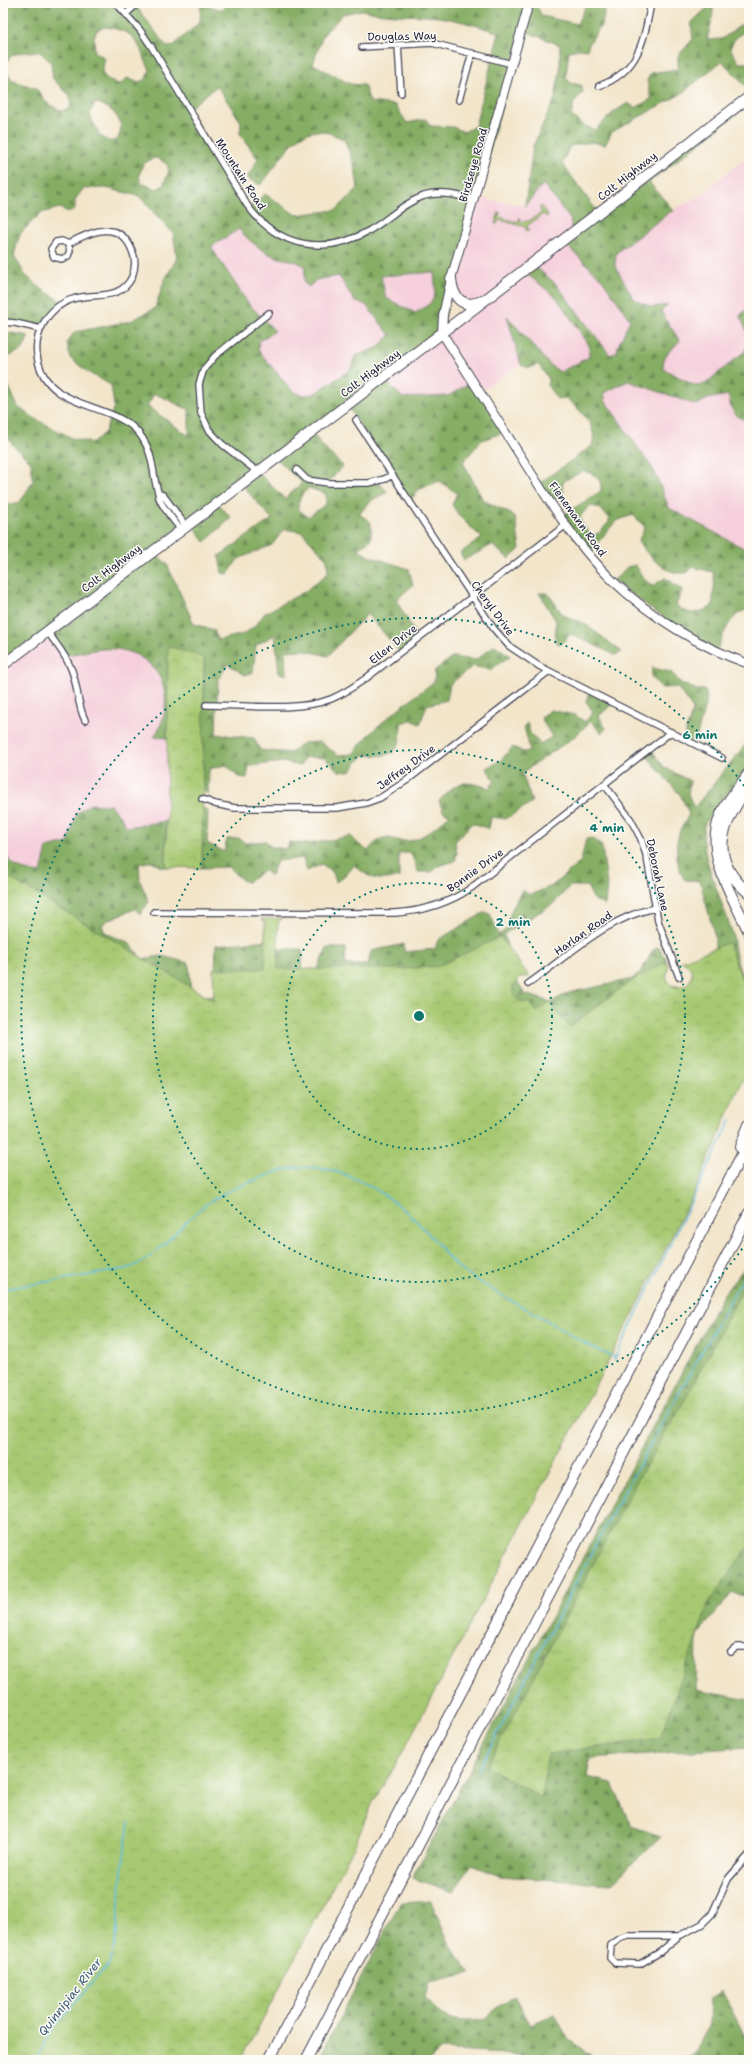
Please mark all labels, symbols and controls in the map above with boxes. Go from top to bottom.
street label: Douglas Way [367,28,437,45]
street label: Birdseye Road [456,126,491,204]
street label: Mountain Road [212,136,269,213]
street label: Colt Highway [595,148,660,204]
street label: Colt Highway [337,346,403,401]
street label: Fienemann Road [545,479,610,560]
street label: Colt Highway [78,541,144,596]
street label: Cheryl Drive [468,578,518,639]
street label: Ellen Drive [366,621,420,668]
text: 6 min [683,727,718,743]
street label: Jeffrey Drive [374,741,438,794]
text: 4 min [590,820,625,836]
street label: Deborah Lane [642,837,673,913]
street label: Bonnie Drive [444,845,507,896]
street label: Harlan Road [551,908,615,959]
text: 2 min [496,914,531,930]
centre of rings [412,1009,426,1023]
water label: Quinnipiac River [35,1954,106,2039]

